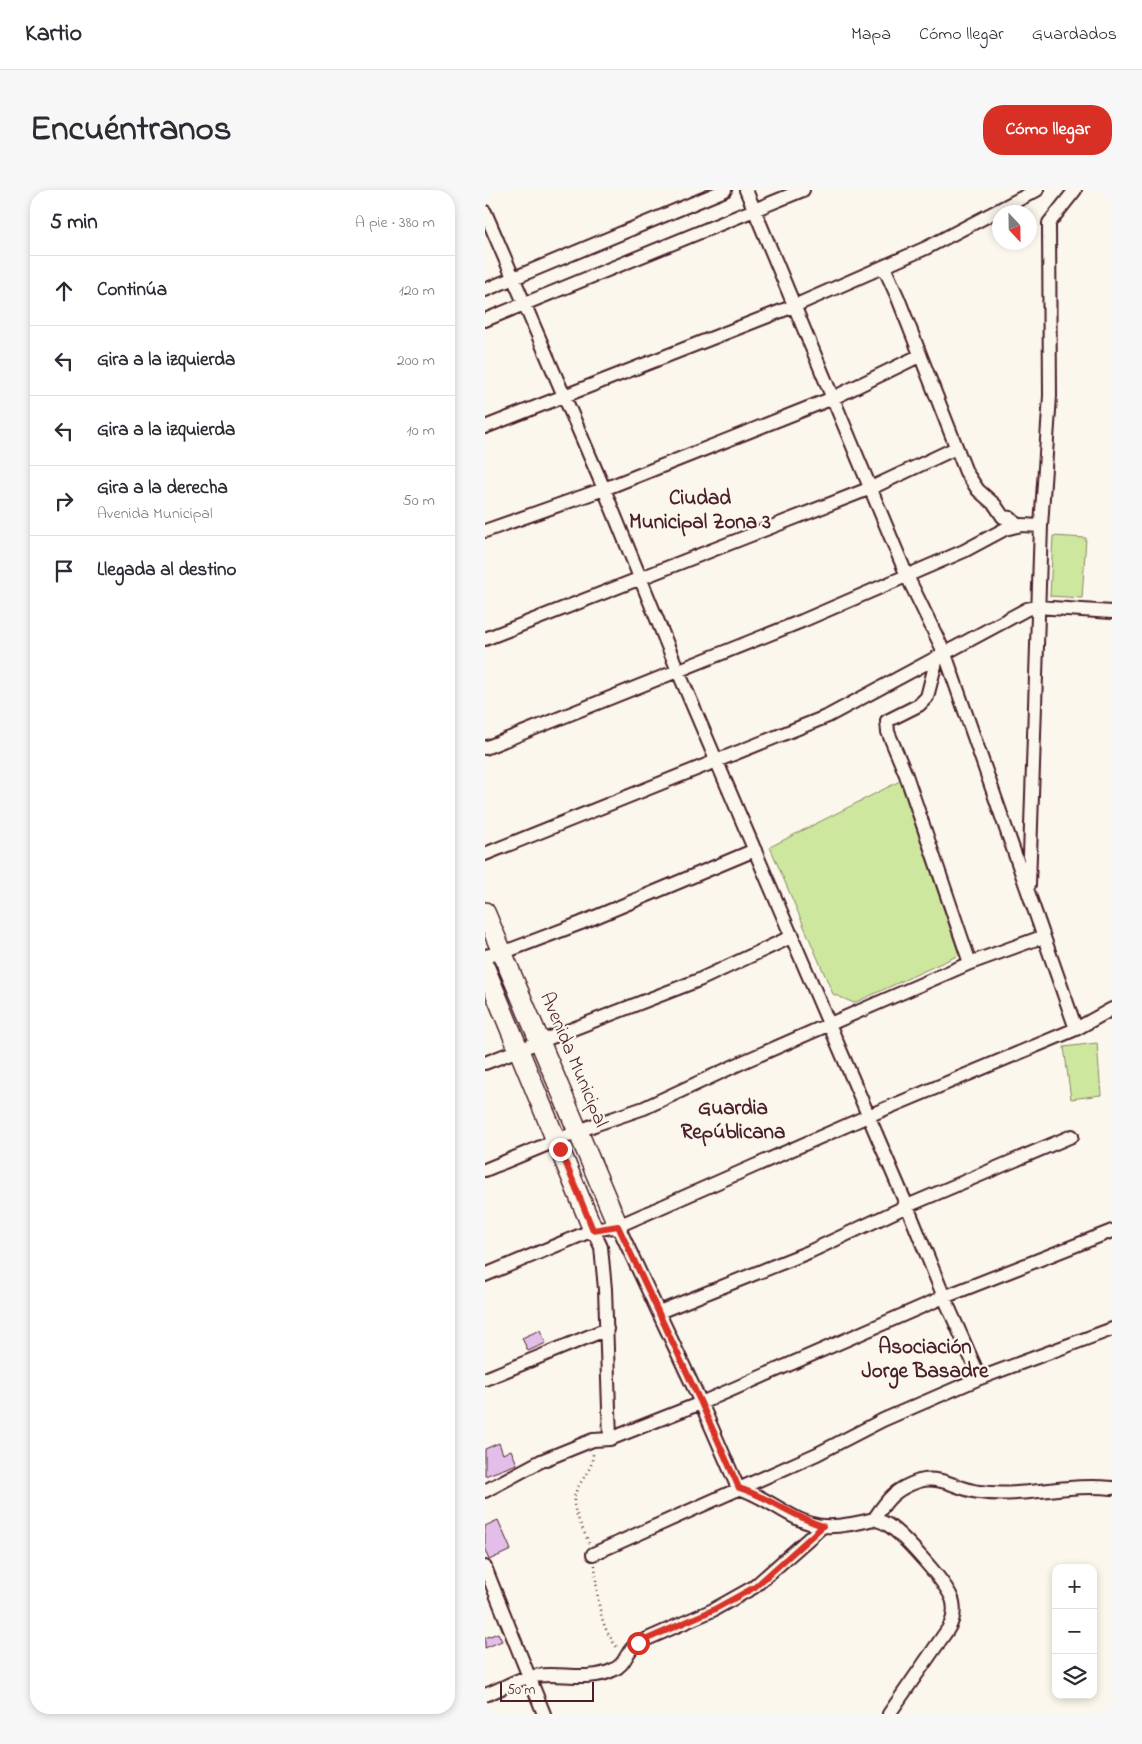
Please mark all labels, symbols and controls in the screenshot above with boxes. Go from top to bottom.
text: Kartio [25,17,82,52]
text: Mapa [851,22,891,48]
text: Cómo llegar [919,22,1004,48]
text: Guardados [1032,22,1117,48]
text: Encuéntranos [30,105,232,156]
button: Cómo llegar [983,105,1112,155]
north arrow [992,205,1037,250]
text: 5 min [50,208,98,238]
text: A pie · 380 m [355,211,435,235]
icon: ahead [50,277,78,305]
text: Continúa [97,277,167,304]
text: 120 m [399,279,435,303]
icon: left [50,347,78,375]
text: Gira a la izquierda [97,347,235,374]
text: 200 m [397,349,435,373]
icon: left [50,417,78,445]
text: Gira a la izquierda [97,417,235,444]
text: 10 m [407,419,435,443]
text: Gira a la derecha [97,475,228,502]
district label: Ciudad Municipal Zona 3 [629,484,771,538]
icon: right [50,487,78,515]
text: 50 m [403,489,435,513]
text: Avenida Municipal [97,502,213,526]
icon: arrive [50,557,78,585]
text: Llegada al destino [97,557,236,584]
street label: Avenida Municipal [531,988,615,1132]
district label: Guardia Repúblicana [681,1094,785,1148]
route end [549,1138,572,1161]
district label: Asociación Jorge Basadre [861,1333,989,1389]
map controls [1052,1564,1097,1699]
button: + [1052,1564,1097,1609]
button: − [1052,1609,1097,1654]
route start [627,1632,650,1655]
button: layers [1052,1654,1097,1699]
scale bar [500,1679,594,1702]
text: 50 m [507,1680,535,1701]

